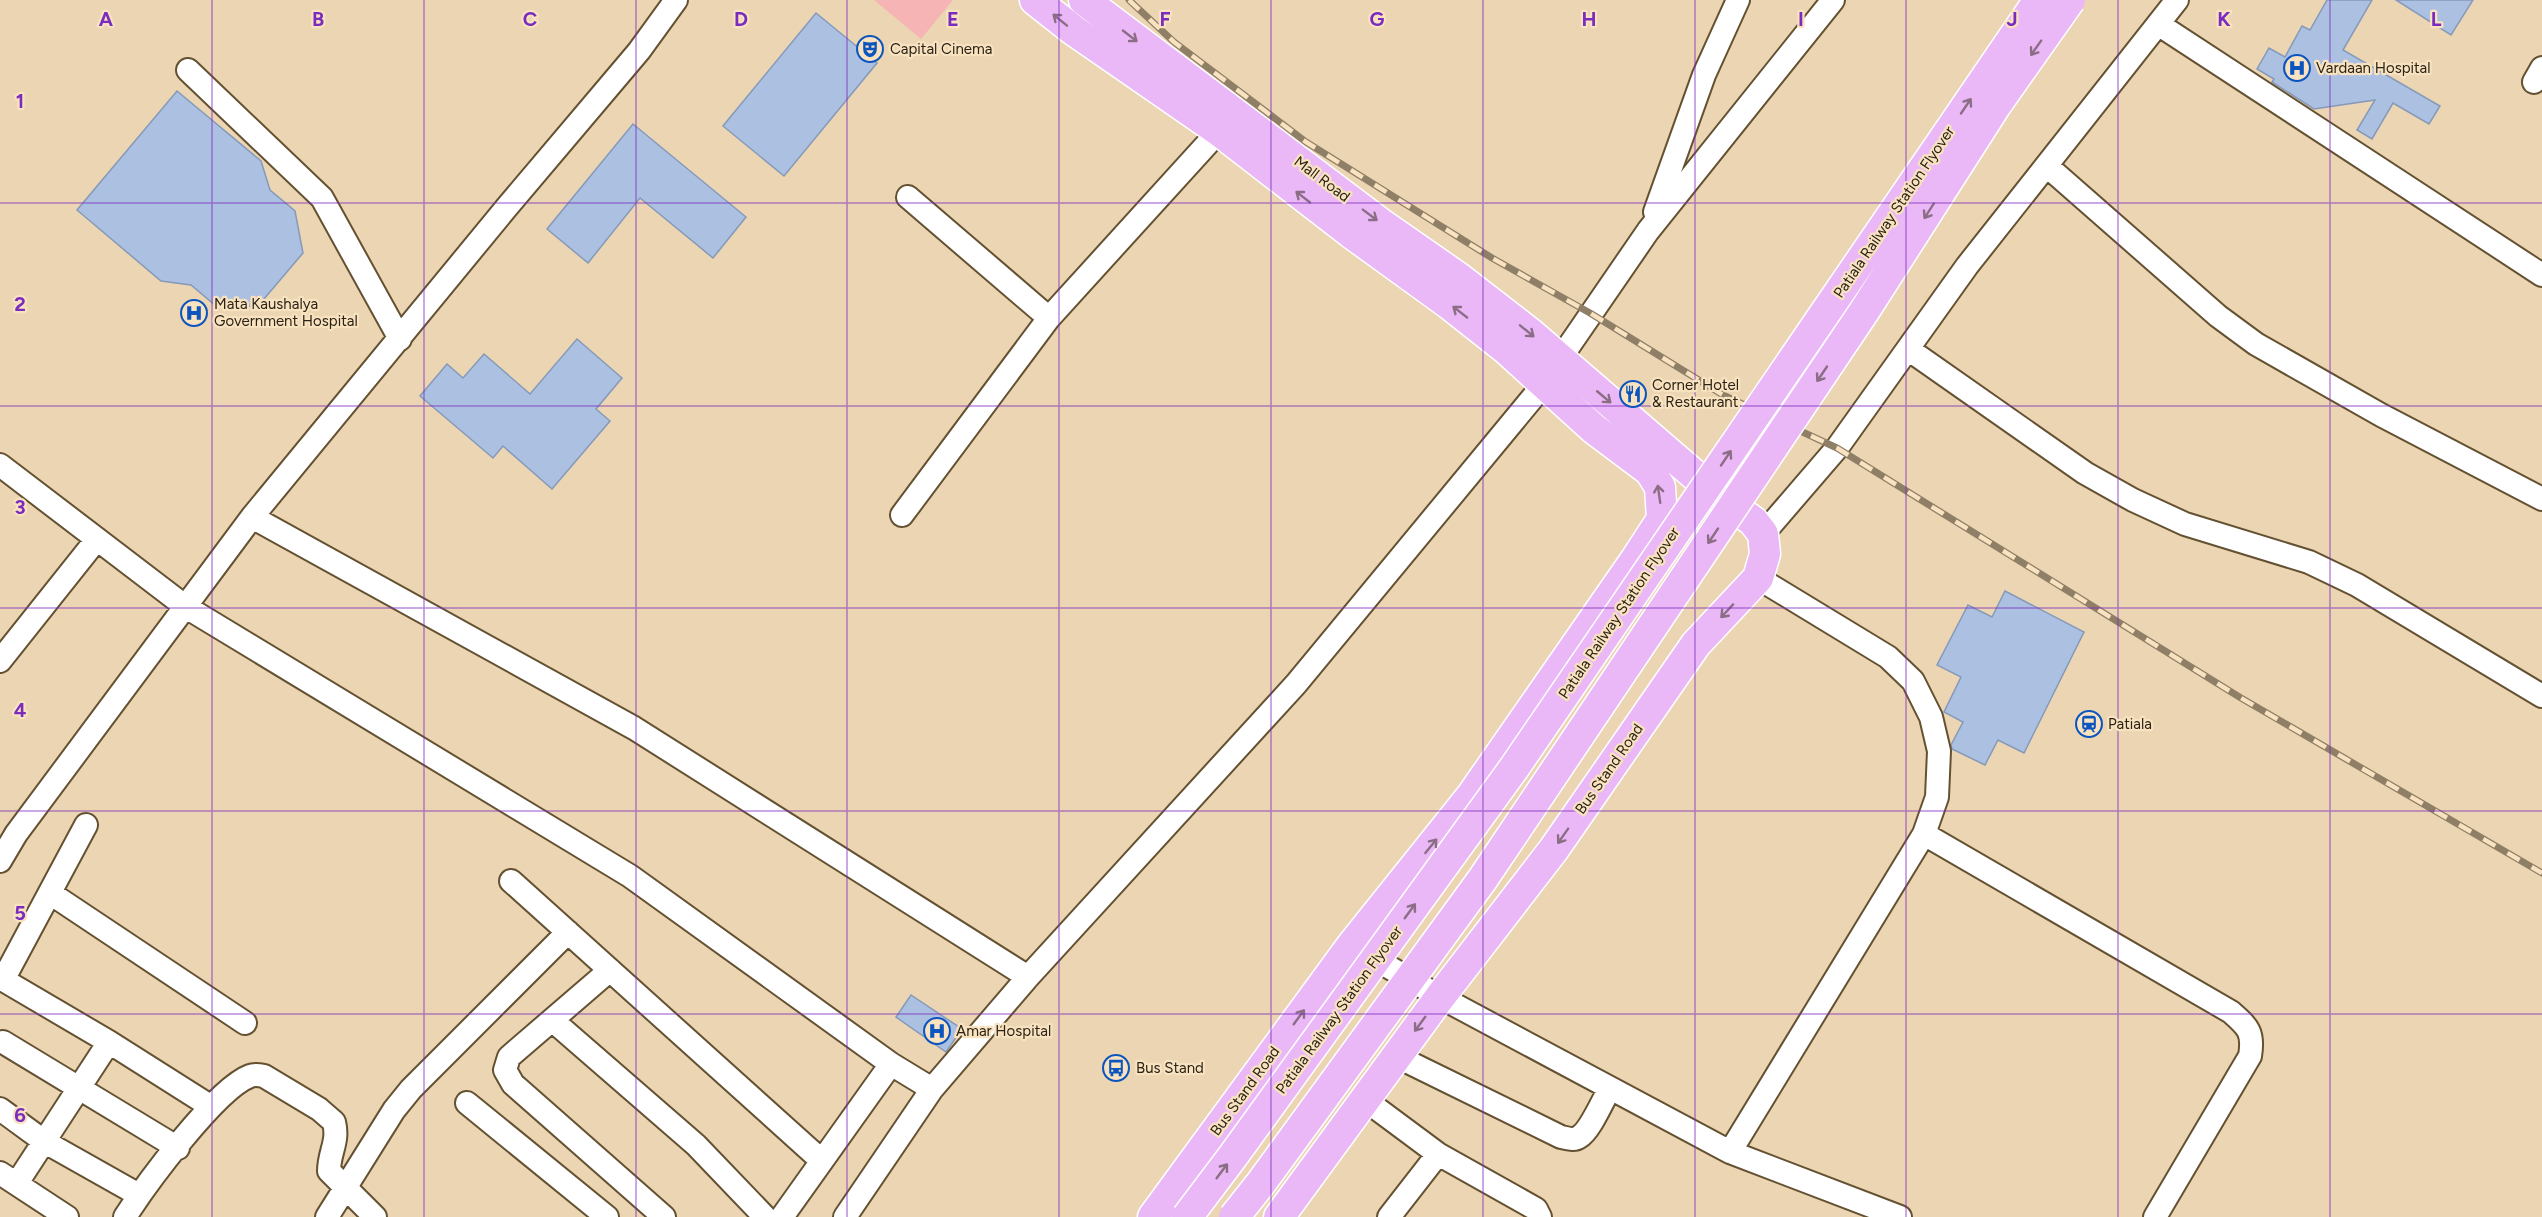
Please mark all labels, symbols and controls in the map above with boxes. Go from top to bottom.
text: A [99,7,114,31]
text: B [312,7,324,31]
text: C [523,7,537,31]
text: D [734,7,748,31]
text: E [947,7,959,31]
text: F [1159,7,1171,31]
text: G [1370,7,1385,31]
text: H [1582,7,1597,31]
text: I [1798,7,1804,31]
text: J [2006,7,2018,31]
text: K [2217,7,2231,31]
text: L [2431,7,2442,31]
one-way arrow [1053,14,1069,27]
one-way arrow [1122,29,1138,42]
theatre icon: Capital Cinema [855,34,885,64]
one-way arrow [2030,39,2042,55]
place label: Capital Cinema [890,40,992,58]
hospital icon: Vardaan Hospital [2282,53,2312,83]
place label: Vardaan Hospital [2316,59,2431,77]
text: 1 [16,89,24,113]
one-way arrow [1960,98,1972,115]
street label: Patiala Railway Station Flyover [1830,123,1958,301]
street label: Mall Road [1291,152,1353,206]
one-way arrow [1295,190,1311,203]
one-way arrow [1922,202,1935,219]
one-way arrow [1362,209,1378,222]
text: 2 [14,292,26,316]
place label: Mata Kaushalya Government Hospital [214,295,358,330]
hospital icon: Mata Kaushalya Government Hospital [179,298,209,328]
one-way arrow [1452,306,1468,319]
one-way arrow [1519,324,1534,338]
one-way arrow [1816,365,1828,382]
place label: Corner Hotel & Restaurant [1652,376,1739,411]
restaurant icon: Corner Hotel & Restaurant [1618,379,1648,409]
one-way arrow [1596,390,1611,404]
one-way arrow [1720,450,1732,466]
one-way arrow [1654,485,1665,504]
text: 3 [14,495,26,519]
street label: Patiala Railway Station Flyover [1555,524,1683,702]
one-way arrow [1707,527,1720,544]
one-way arrow [1720,603,1734,618]
text: 4 [14,698,27,722]
station icon: Patiala [2074,709,2104,739]
place label: Patiala [2108,715,2152,733]
street label: Bus Stand Road [1571,720,1647,818]
one-way arrow [1557,827,1569,844]
one-way arrow [1424,838,1437,854]
text: 5 [14,901,26,925]
one-way arrow [1404,903,1417,919]
street label: Patiala Railway Station Flyover [1272,923,1406,1097]
one-way arrow [1293,1010,1305,1026]
hospital icon: Amar Hospital [922,1016,952,1046]
one-way arrow [1413,1016,1426,1032]
place label: Amar Hospital [956,1022,1051,1040]
street label: Bus Stand Road [1207,1043,1283,1139]
bus stop icon: Bus Stand [1101,1053,1131,1083]
place label: Bus Stand [1136,1059,1204,1077]
text: 6 [14,1103,26,1127]
one-way arrow [1216,1163,1228,1179]

